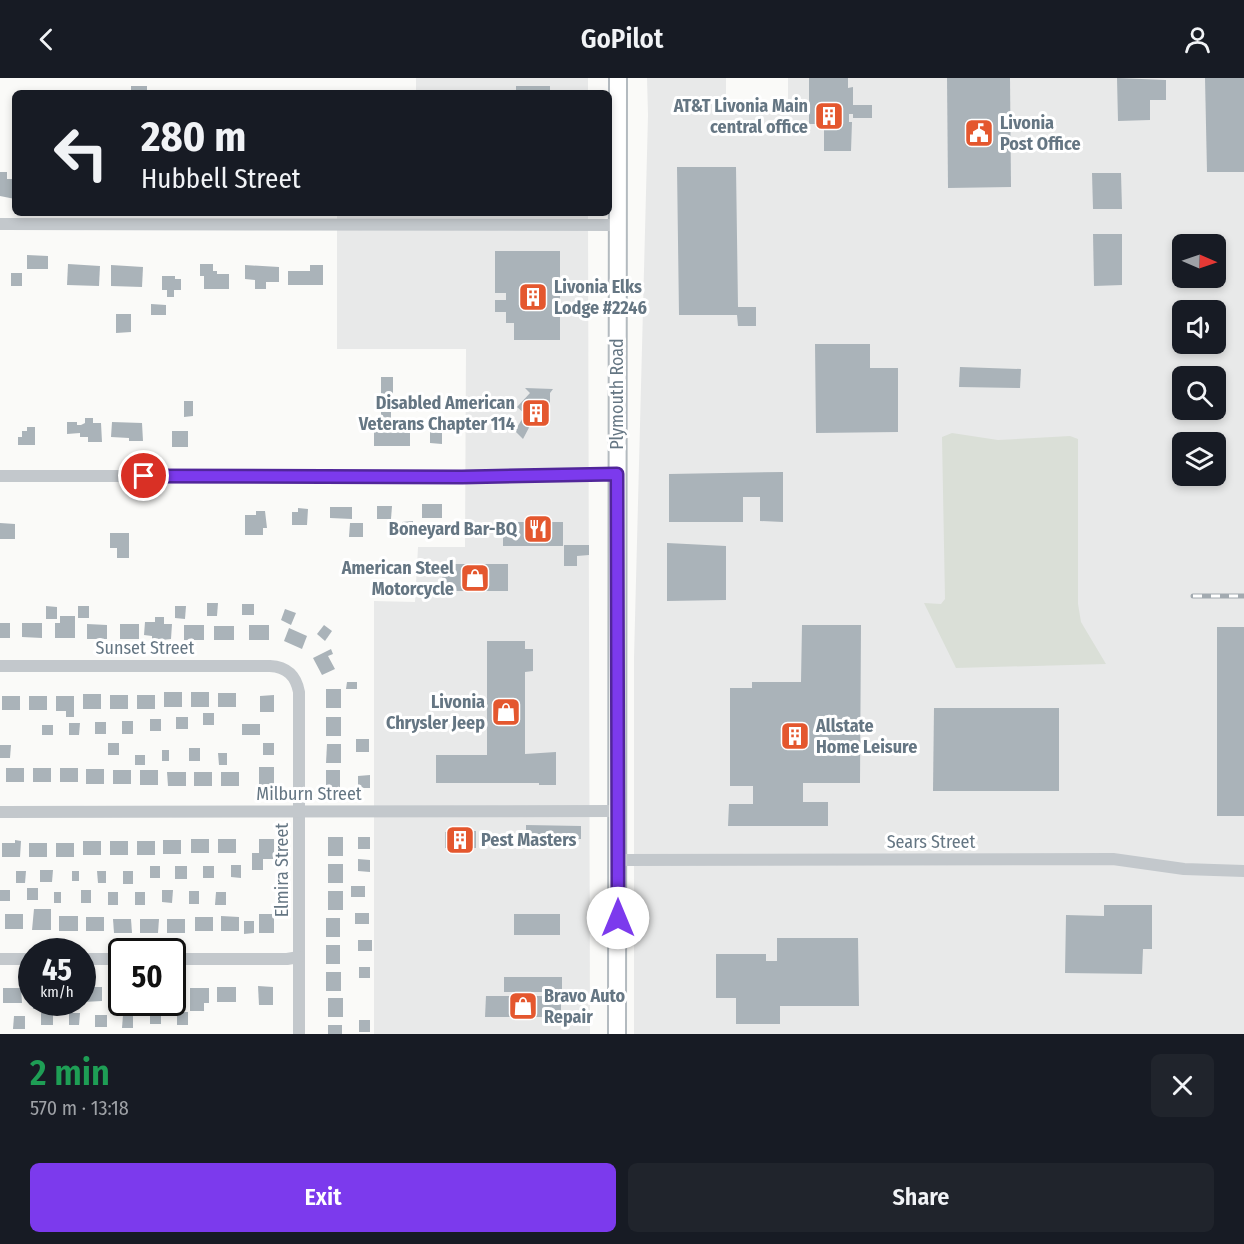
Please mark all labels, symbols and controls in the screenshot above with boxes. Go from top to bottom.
icon: back [30,23,63,56]
text: GoPilot [581,23,663,55]
icon: person [1181,23,1214,56]
place label: AT&T Livonia Main central office [673,95,808,138]
building icon: AT&T Livonia Main central office [813,100,845,132]
text: 280 m [141,112,246,162]
place label: Livonia Post Office [1000,112,1081,155]
icon: left [42,114,120,192]
public building icon: Livonia Post Office [963,117,995,149]
text: Hubbell Street [141,163,301,195]
north arrow [1172,234,1226,288]
map controls [1172,234,1226,486]
place label: Livonia Elks Lodge #2246 [554,276,647,319]
building icon: Livonia Elks Lodge #2246 [517,281,549,313]
button: sound [1172,300,1226,354]
street label: Plymouth Road [606,338,628,450]
button: search [1172,366,1226,420]
place label: Disabled American Veterans Chapter 114 [358,392,515,435]
building icon: Disabled American Veterans Chapter 114 [520,397,552,429]
button: layers [1172,432,1226,486]
pin [118,450,169,501]
icon: arrive [127,459,160,492]
restaurant icon: Boneyard Bar-BQ [522,513,554,545]
place label: Boneyard Bar-BQ [389,518,518,540]
place label: American Steel Motorcycle [341,557,454,600]
shop icon: American Steel Motorcycle [459,562,491,594]
street label: Sunset Street [96,637,194,659]
place label: Livonia Chrysler Jeep [386,691,485,734]
shop icon: Livonia Chrysler Jeep [490,696,522,728]
place label: Allstate Home Leisure [815,715,917,758]
building icon: Allstate Home Leisure [779,720,811,752]
street label: Milburn Street [256,783,362,805]
street label: Elmira Street [271,823,293,917]
building icon: Pest Masters [444,824,476,856]
place label: Pest Masters [481,829,577,851]
street label: Sears Street [887,831,975,853]
position arrow [586,886,650,950]
speed limit sign: 50 [108,938,186,1016]
text: 45 [42,952,72,988]
text: km/h [40,983,74,1001]
place label: Bravo Auto Repair [544,985,626,1028]
shop icon: Bravo Auto Repair [507,990,539,1022]
text: 2 min [30,1051,110,1095]
button: close [1151,1054,1214,1117]
text: 570 m · 13:18 [30,1096,129,1120]
button: Exit [30,1163,616,1232]
button: Share [628,1163,1214,1232]

